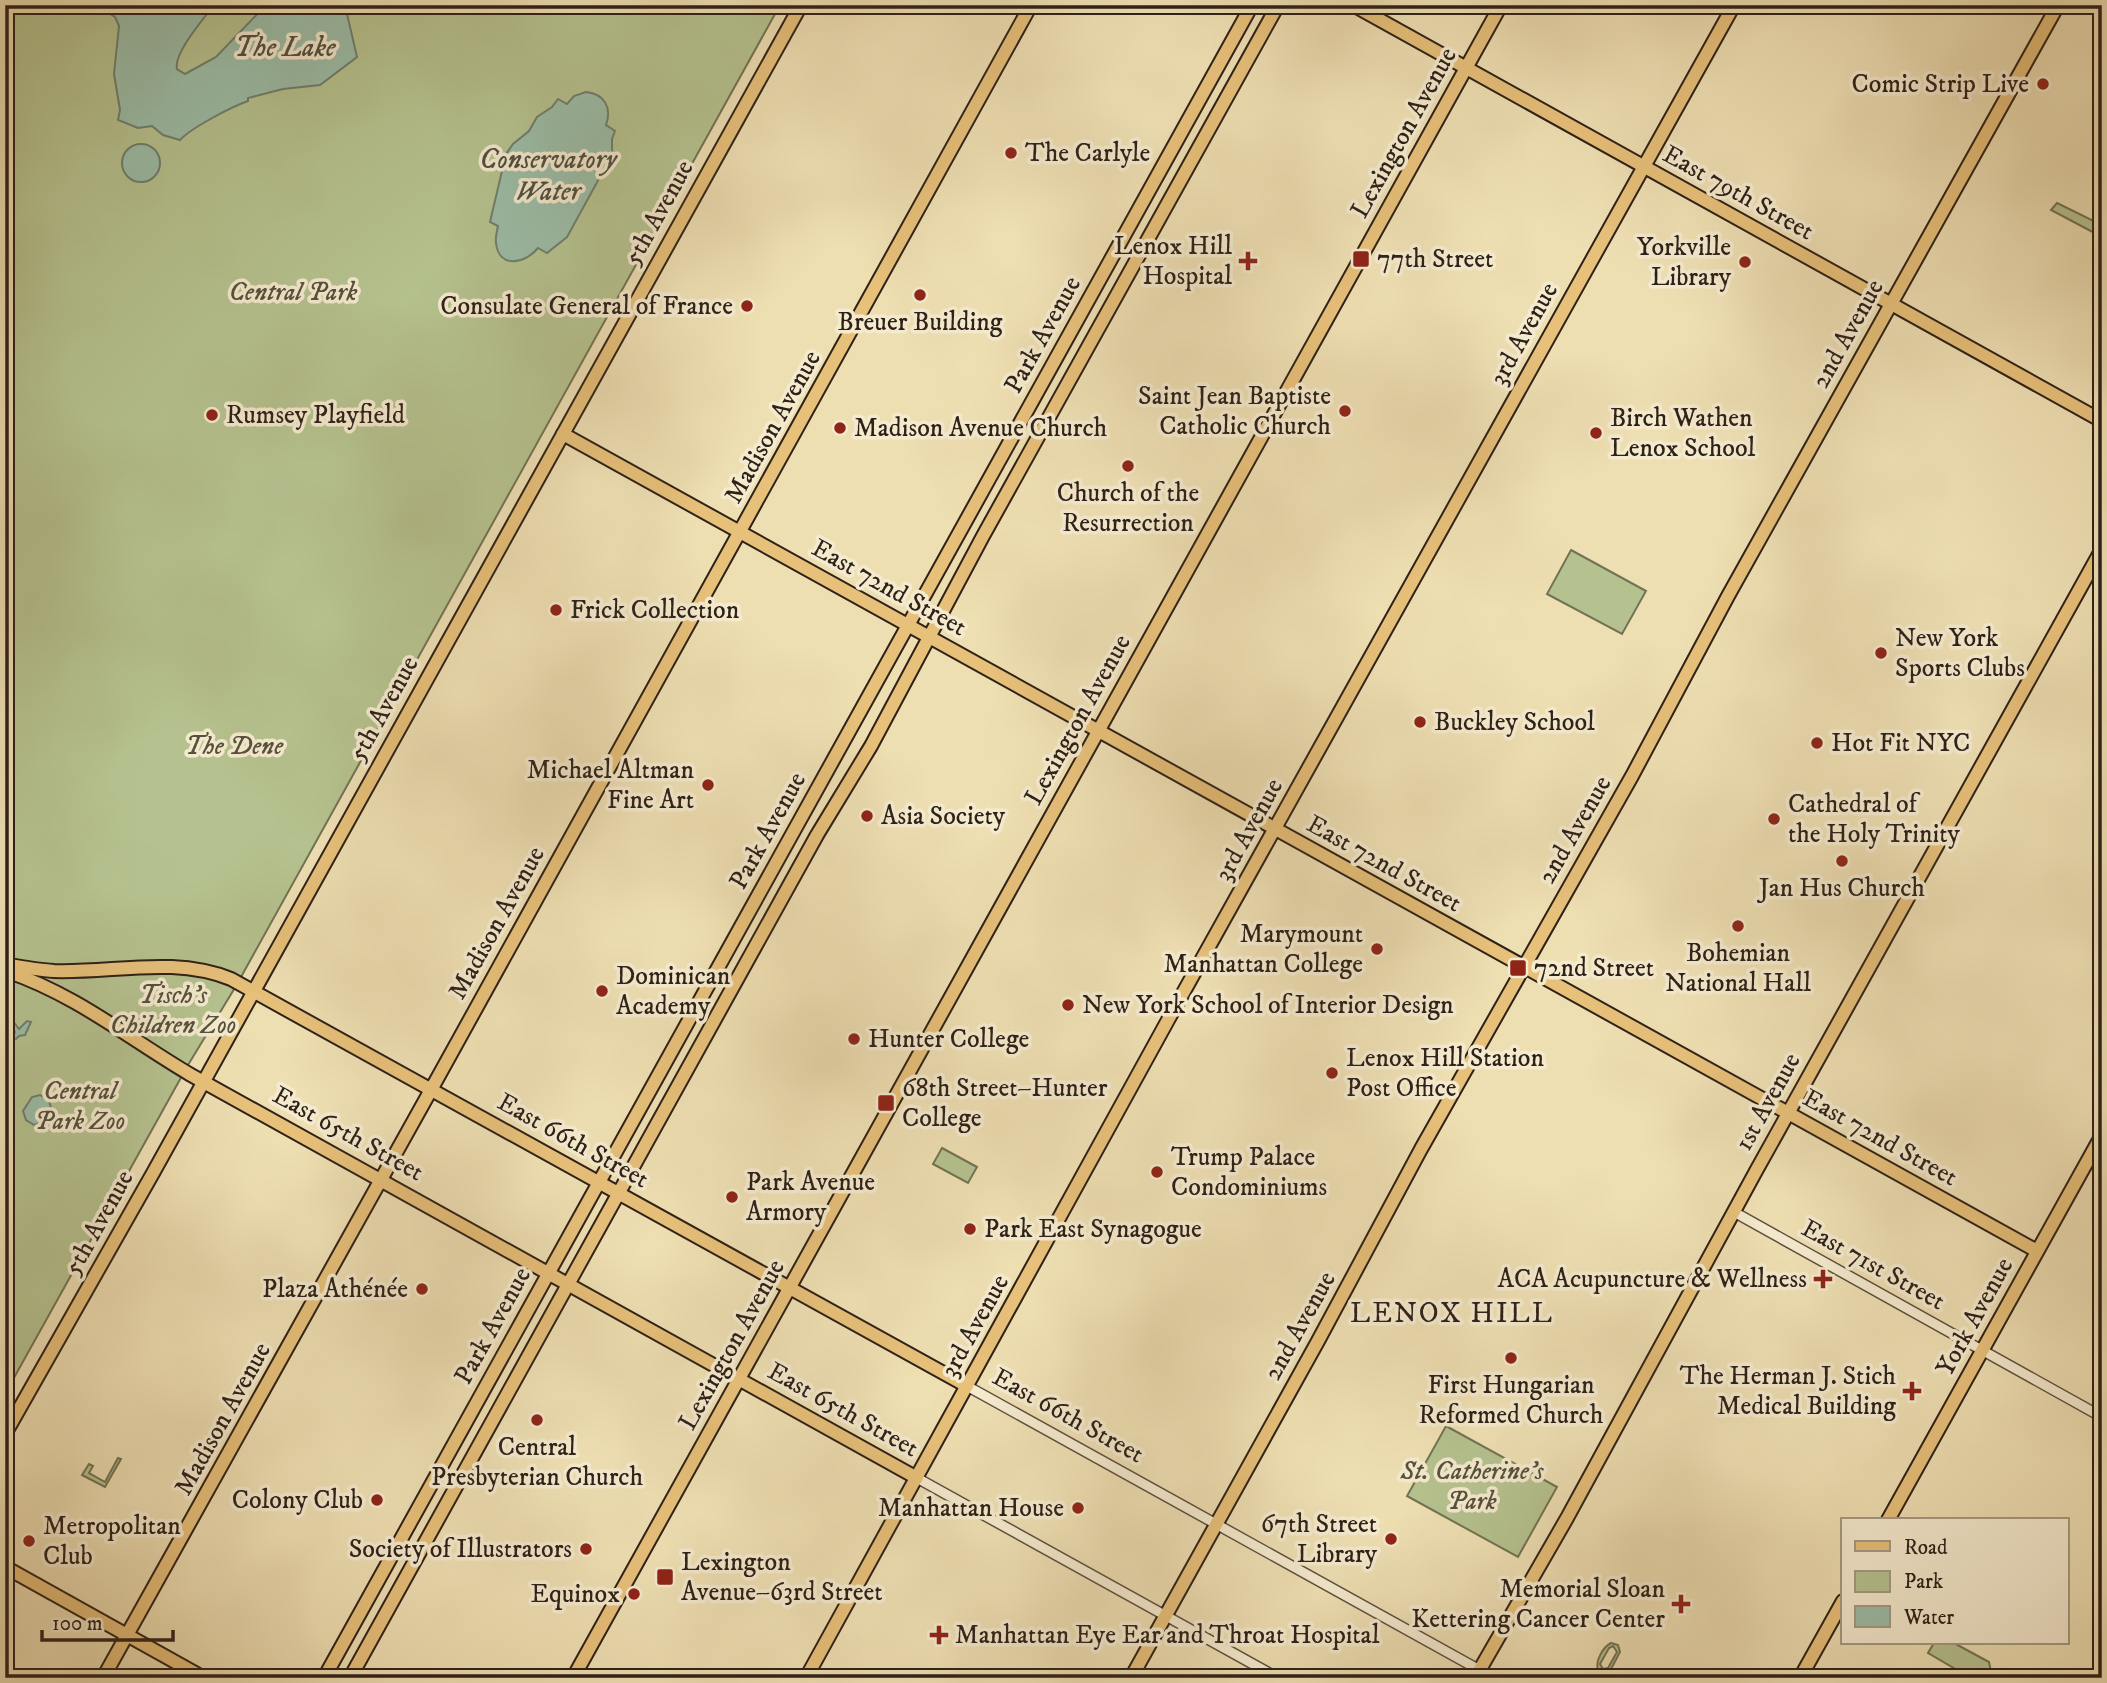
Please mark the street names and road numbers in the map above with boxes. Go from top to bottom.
street label: Lexington Avenue [1343,42,1465,224]
street label: East 79th Street [1657,138,1819,248]
street label: 5th Avenue [617,155,701,271]
street label: Park Avenue [997,271,1089,399]
street label: 2nd Avenue [1805,274,1891,394]
street label: 3rd Avenue [1482,277,1566,391]
street label: Madison Avenue [717,345,829,509]
street label: East 72nd Street [806,532,972,644]
street label: Lexington Avenue [1017,629,1139,811]
street label: 5th Avenue [342,651,426,767]
street label: Park Avenue [722,767,814,895]
street label: 2nd Avenue [1531,770,1619,890]
street label: 3rd Avenue [1207,773,1291,887]
street label: East 72nd Street [1301,808,1467,920]
street label: Madison Avenue [441,841,553,1005]
street label: 1st Avenue [1728,1047,1808,1157]
street label: East 65th Street [267,1079,429,1189]
street label: East 72nd Street [1797,1082,1963,1194]
street label: East 66th Street [491,1086,655,1196]
street label: 5th Avenue [57,1165,141,1281]
street label: East 71st Street [1795,1212,1951,1318]
street label: York Avenue [1929,1252,2021,1382]
street label: Lexington Avenue [671,1254,793,1436]
street label: Park Avenue [447,1262,539,1390]
street label: 2nd Avenue [1257,1266,1343,1386]
street label: 3rd Avenue [933,1269,1017,1383]
street label: Madison Avenue [167,1337,279,1501]
street label: East 65th Street [762,1355,924,1465]
street label: East 66th Street [986,1361,1150,1471]

